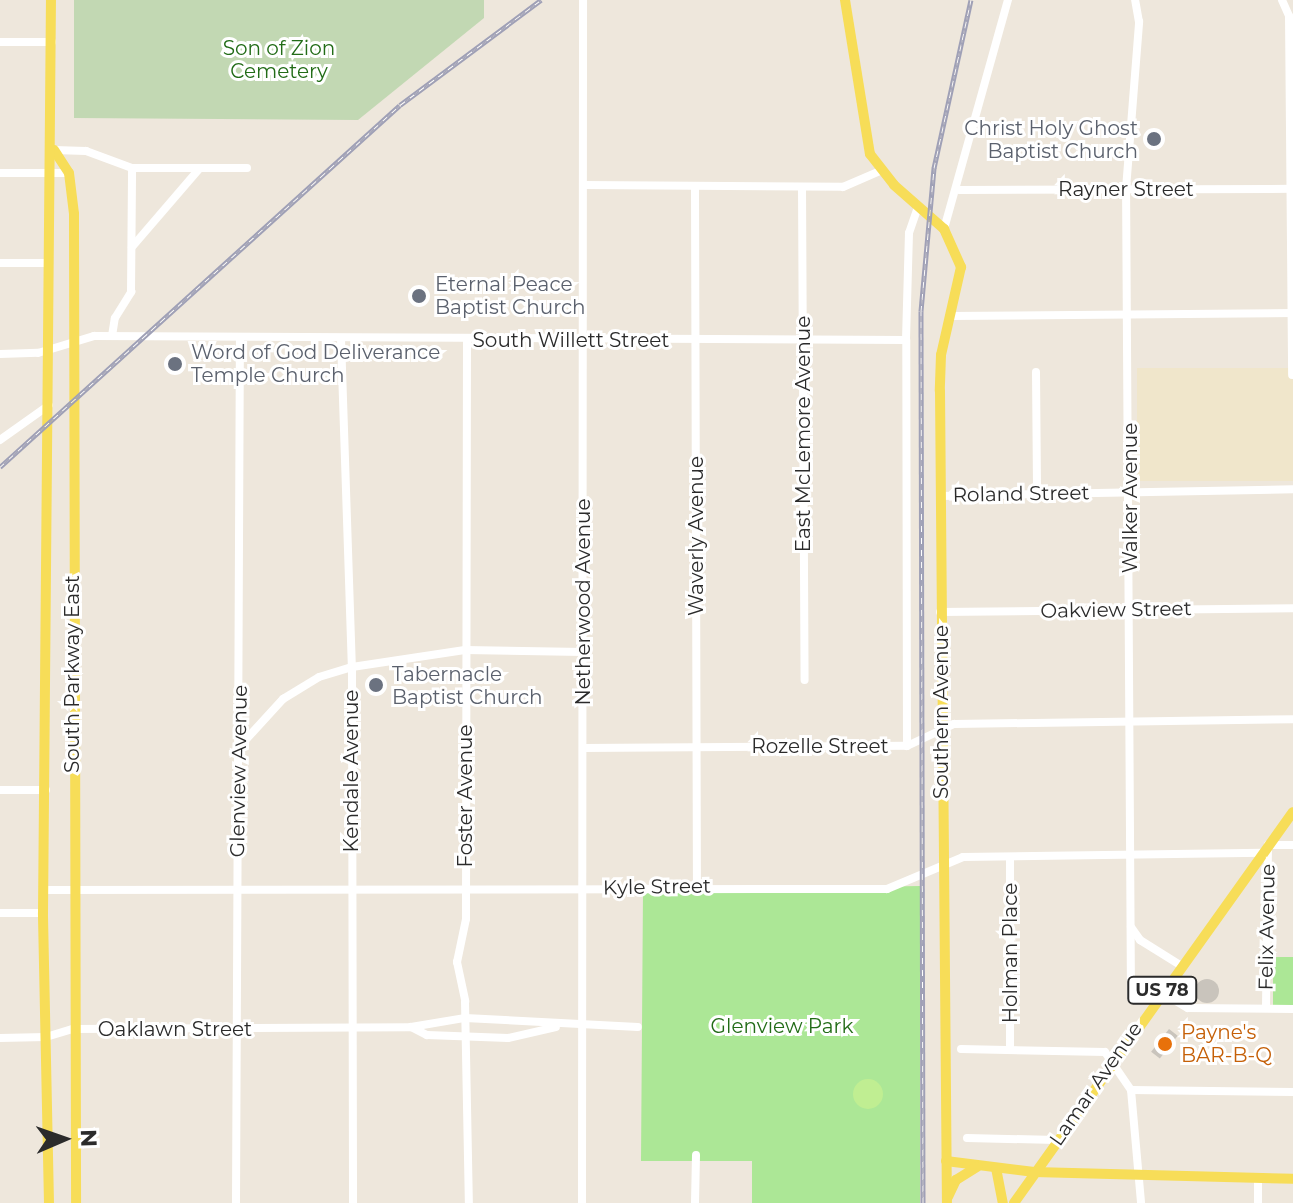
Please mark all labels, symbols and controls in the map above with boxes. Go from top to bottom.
park label: Son of Zion Cemetery [223,36,335,83]
place label: Christ Holy Ghost Baptist Church [964,116,1138,163]
marker: Christ Holy Ghost Baptist Church [1145,130,1163,148]
street label: Rayner Street [1058,177,1194,201]
place label: Eternal Peace Baptist Church [435,272,586,319]
marker: Eternal Peace Baptist Church [410,287,428,305]
street label: East McLemore Avenue [791,316,815,552]
street label: South Willett Street [473,328,669,352]
place label: Word of God Deliverance Temple Church [191,340,440,387]
marker: Word of God Deliverance Temple Church [166,355,184,373]
street label: Walker Avenue [1118,423,1142,573]
street label: Waverly Avenue [684,456,708,616]
street label: Roland Street [952,481,1090,507]
street label: Netherwood Avenue [571,498,595,706]
street label: South Parkway East [60,575,84,773]
street label: Oakview Street [1040,597,1192,623]
street label: Southern Avenue [929,625,953,799]
place label: Tabernacle Baptist Church [392,662,543,709]
marker: Tabernacle Baptist Church [367,676,385,694]
street label: Glenview Avenue [225,684,253,858]
street label: Kendale Avenue [339,690,363,852]
street label: Foster Avenue [453,724,477,868]
street label: Rozelle Street [751,734,889,758]
street label: Felix Avenue [1254,864,1280,990]
street label: Kyle Street [603,874,711,900]
street label: Holman Place [998,883,1022,1023]
road number: US 78 [1126,976,1198,1004]
park label: Glenview Park [711,1014,853,1038]
street label: Oaklawn Street [98,1017,252,1041]
street label: Lamar Avenue [1044,1018,1148,1150]
place label: Payne's BAR-B-Q [1181,1020,1272,1067]
marker: Payne's BAR-B-Q [1156,1035,1174,1053]
north arrow [24,1099,104,1179]
text: N [75,1129,102,1148]

